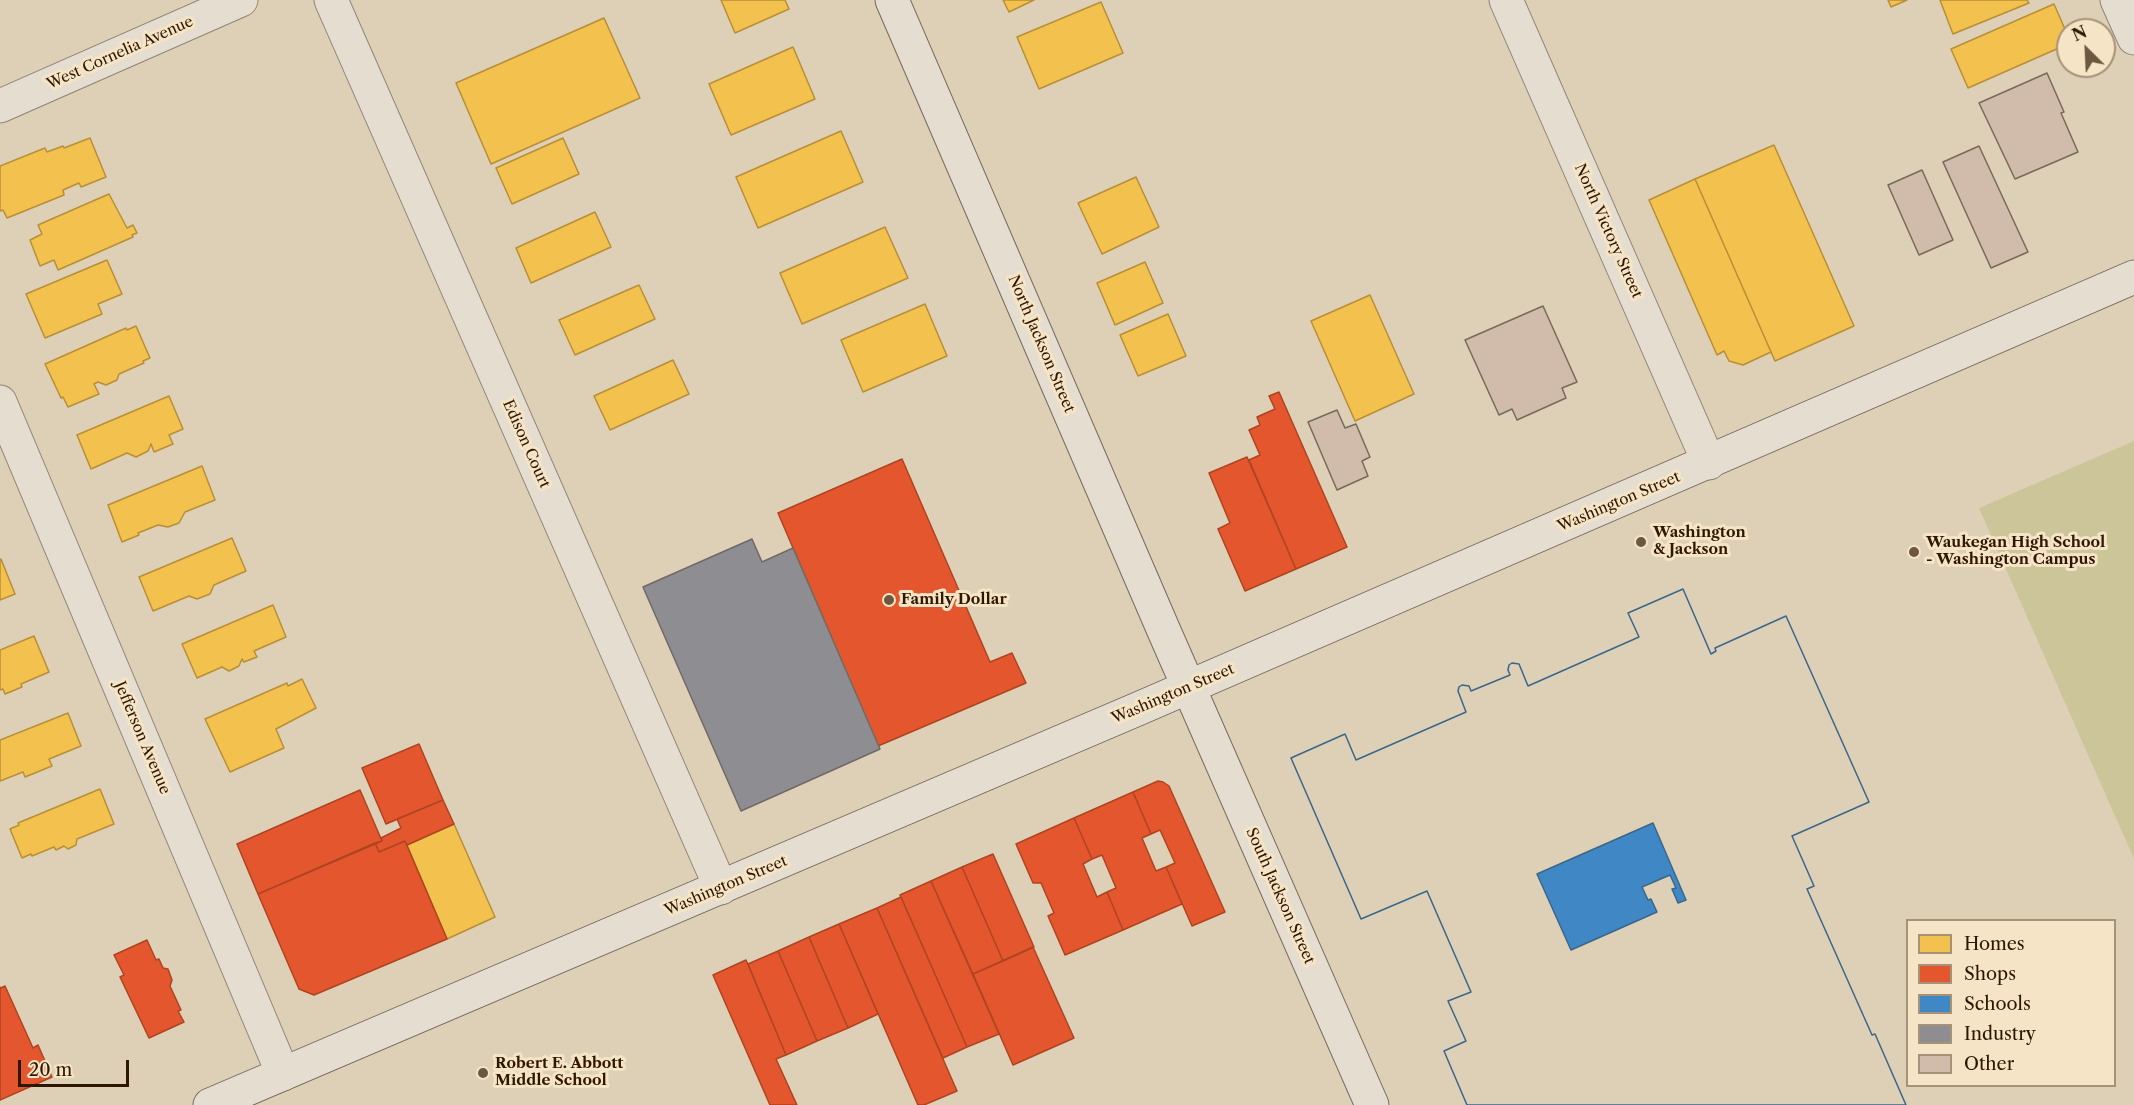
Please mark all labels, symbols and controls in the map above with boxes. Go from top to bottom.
street label: West Cornelia Avenue [44,13,196,93]
north arrow [2056,18,2116,78]
text: N [2069,21,2090,45]
street label: North Victory Street [1570,161,1646,301]
street label: North Jackson Street [1004,273,1078,415]
street label: Edison Court [499,397,553,491]
street label: Washington Street [1555,468,1683,536]
place label: Washington & Jackson [1653,524,1746,559]
place label: Waukegan High School - Washington Campus [1926,534,2105,569]
marker: Washington & Jackson [1634,535,1648,549]
marker: Waukegan High School - Washington Campus [1907,545,1921,559]
place label: Family Dollar [901,591,1007,609]
marker: Family Dollar [882,593,896,607]
street label: Washington Street [1109,660,1237,728]
street label: Jefferson Avenue [110,679,174,797]
street label: South Jackson Street [1242,825,1318,967]
street label: Washington Street [662,852,790,920]
legend [1906,919,2116,1087]
text: Homes [1964,933,2025,955]
text: Shops [1964,963,2016,985]
text: Schools [1964,993,2031,1015]
text: Industry [1964,1023,2036,1045]
scale bar [21,1048,132,1086]
text: Other [1964,1053,2014,1075]
place label: Robert E. Abbott Middle School [495,1055,623,1090]
text: 20 m [29,1059,72,1081]
marker: Robert E. Abbott Middle School [476,1066,490,1080]

